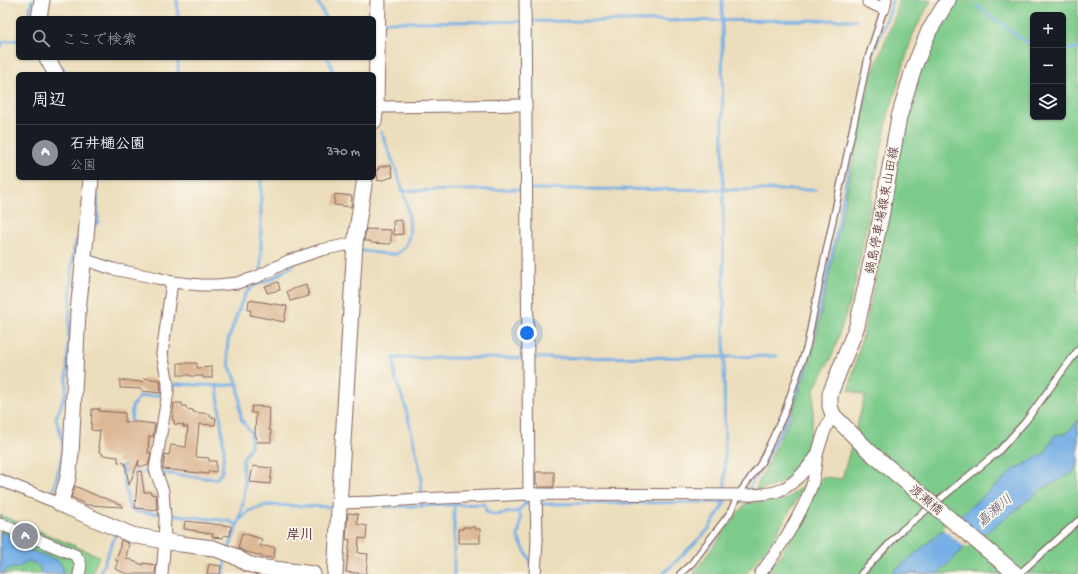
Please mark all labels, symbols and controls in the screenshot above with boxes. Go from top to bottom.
map controls [1030,12,1066,120]
button: + [1030,12,1066,48]
search box [16,16,376,60]
icon: search [30,27,52,49]
text: ここで検索 [62,32,137,50]
button: − [1030,48,1066,84]
button: layers [1030,84,1066,120]
text: 周辺 [32,92,66,112]
text: 石井樋公園 [70,136,145,154]
street label: 鍋島停車場線東山田線 [863,144,903,276]
text: A [41,145,49,160]
text: 370 m [327,145,360,160]
text: 公園 [70,159,96,174]
your location [517,323,537,343]
street label: 渡瀬橋 [906,483,945,519]
water label: 嘉瀬川 [974,491,1017,532]
pin: A [12,521,38,551]
district label: 岸川 [286,528,314,545]

